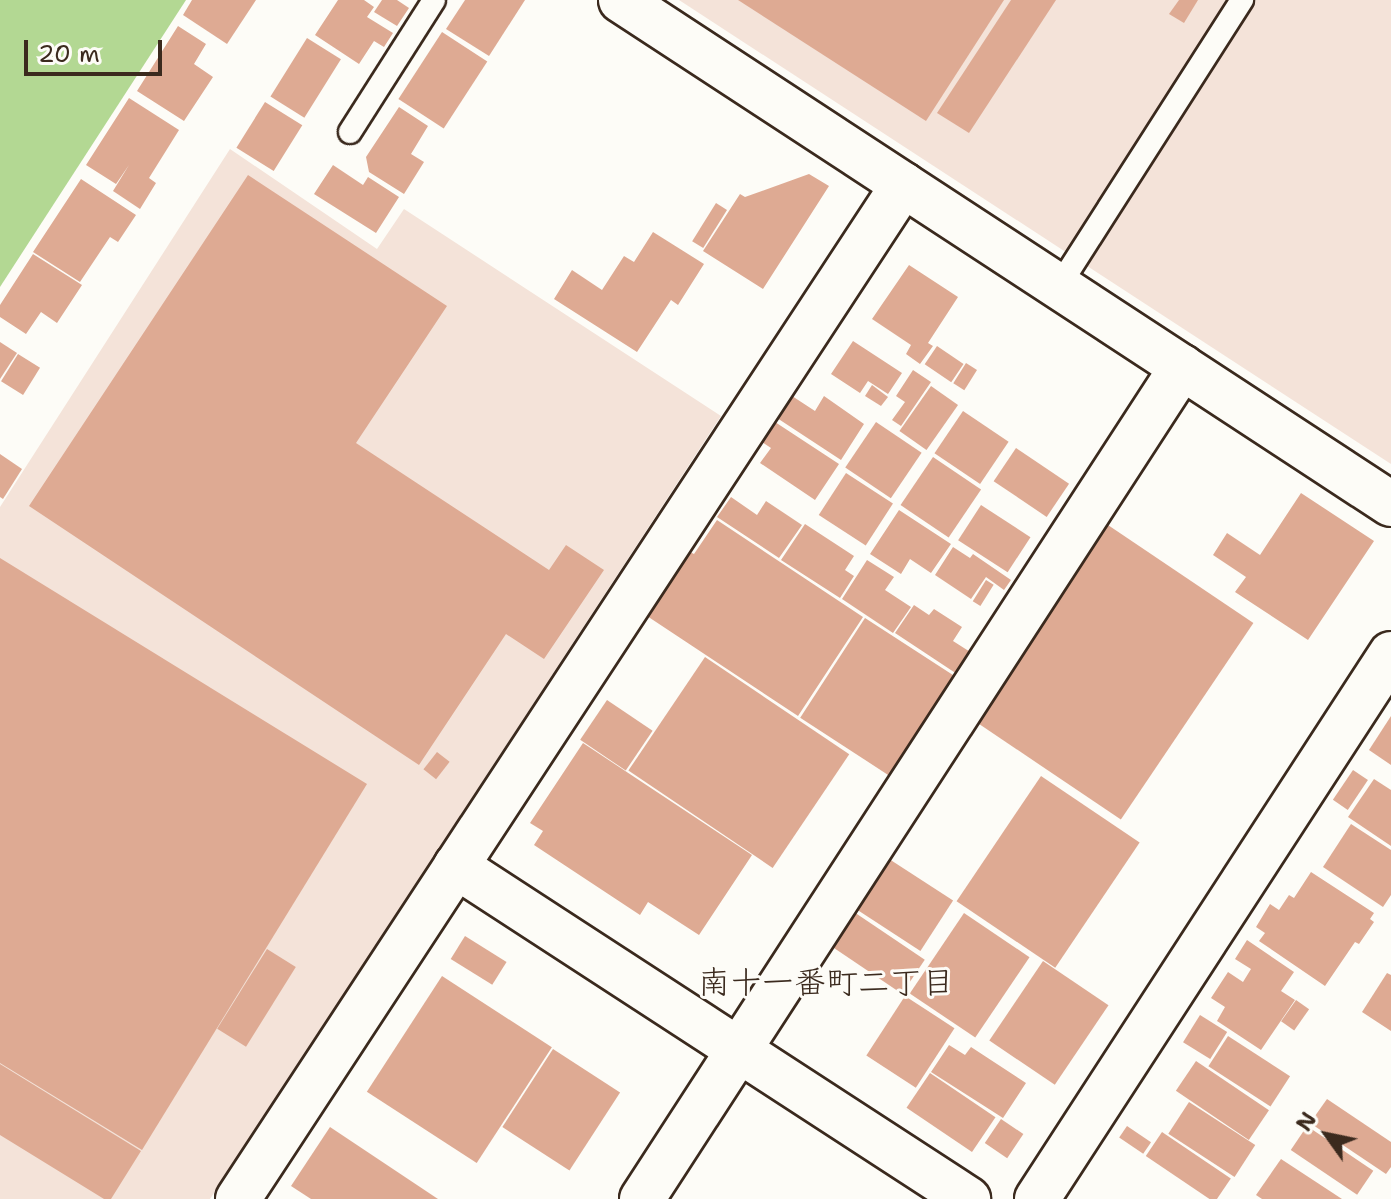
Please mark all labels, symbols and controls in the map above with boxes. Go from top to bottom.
scale bar [28,24,166,74]
text: 20 m [38,38,100,70]
district label: 南十一番町二丁目 [698,963,954,1001]
north arrow [1287,1095,1367,1175]
text: N [1290,1106,1323,1137]

